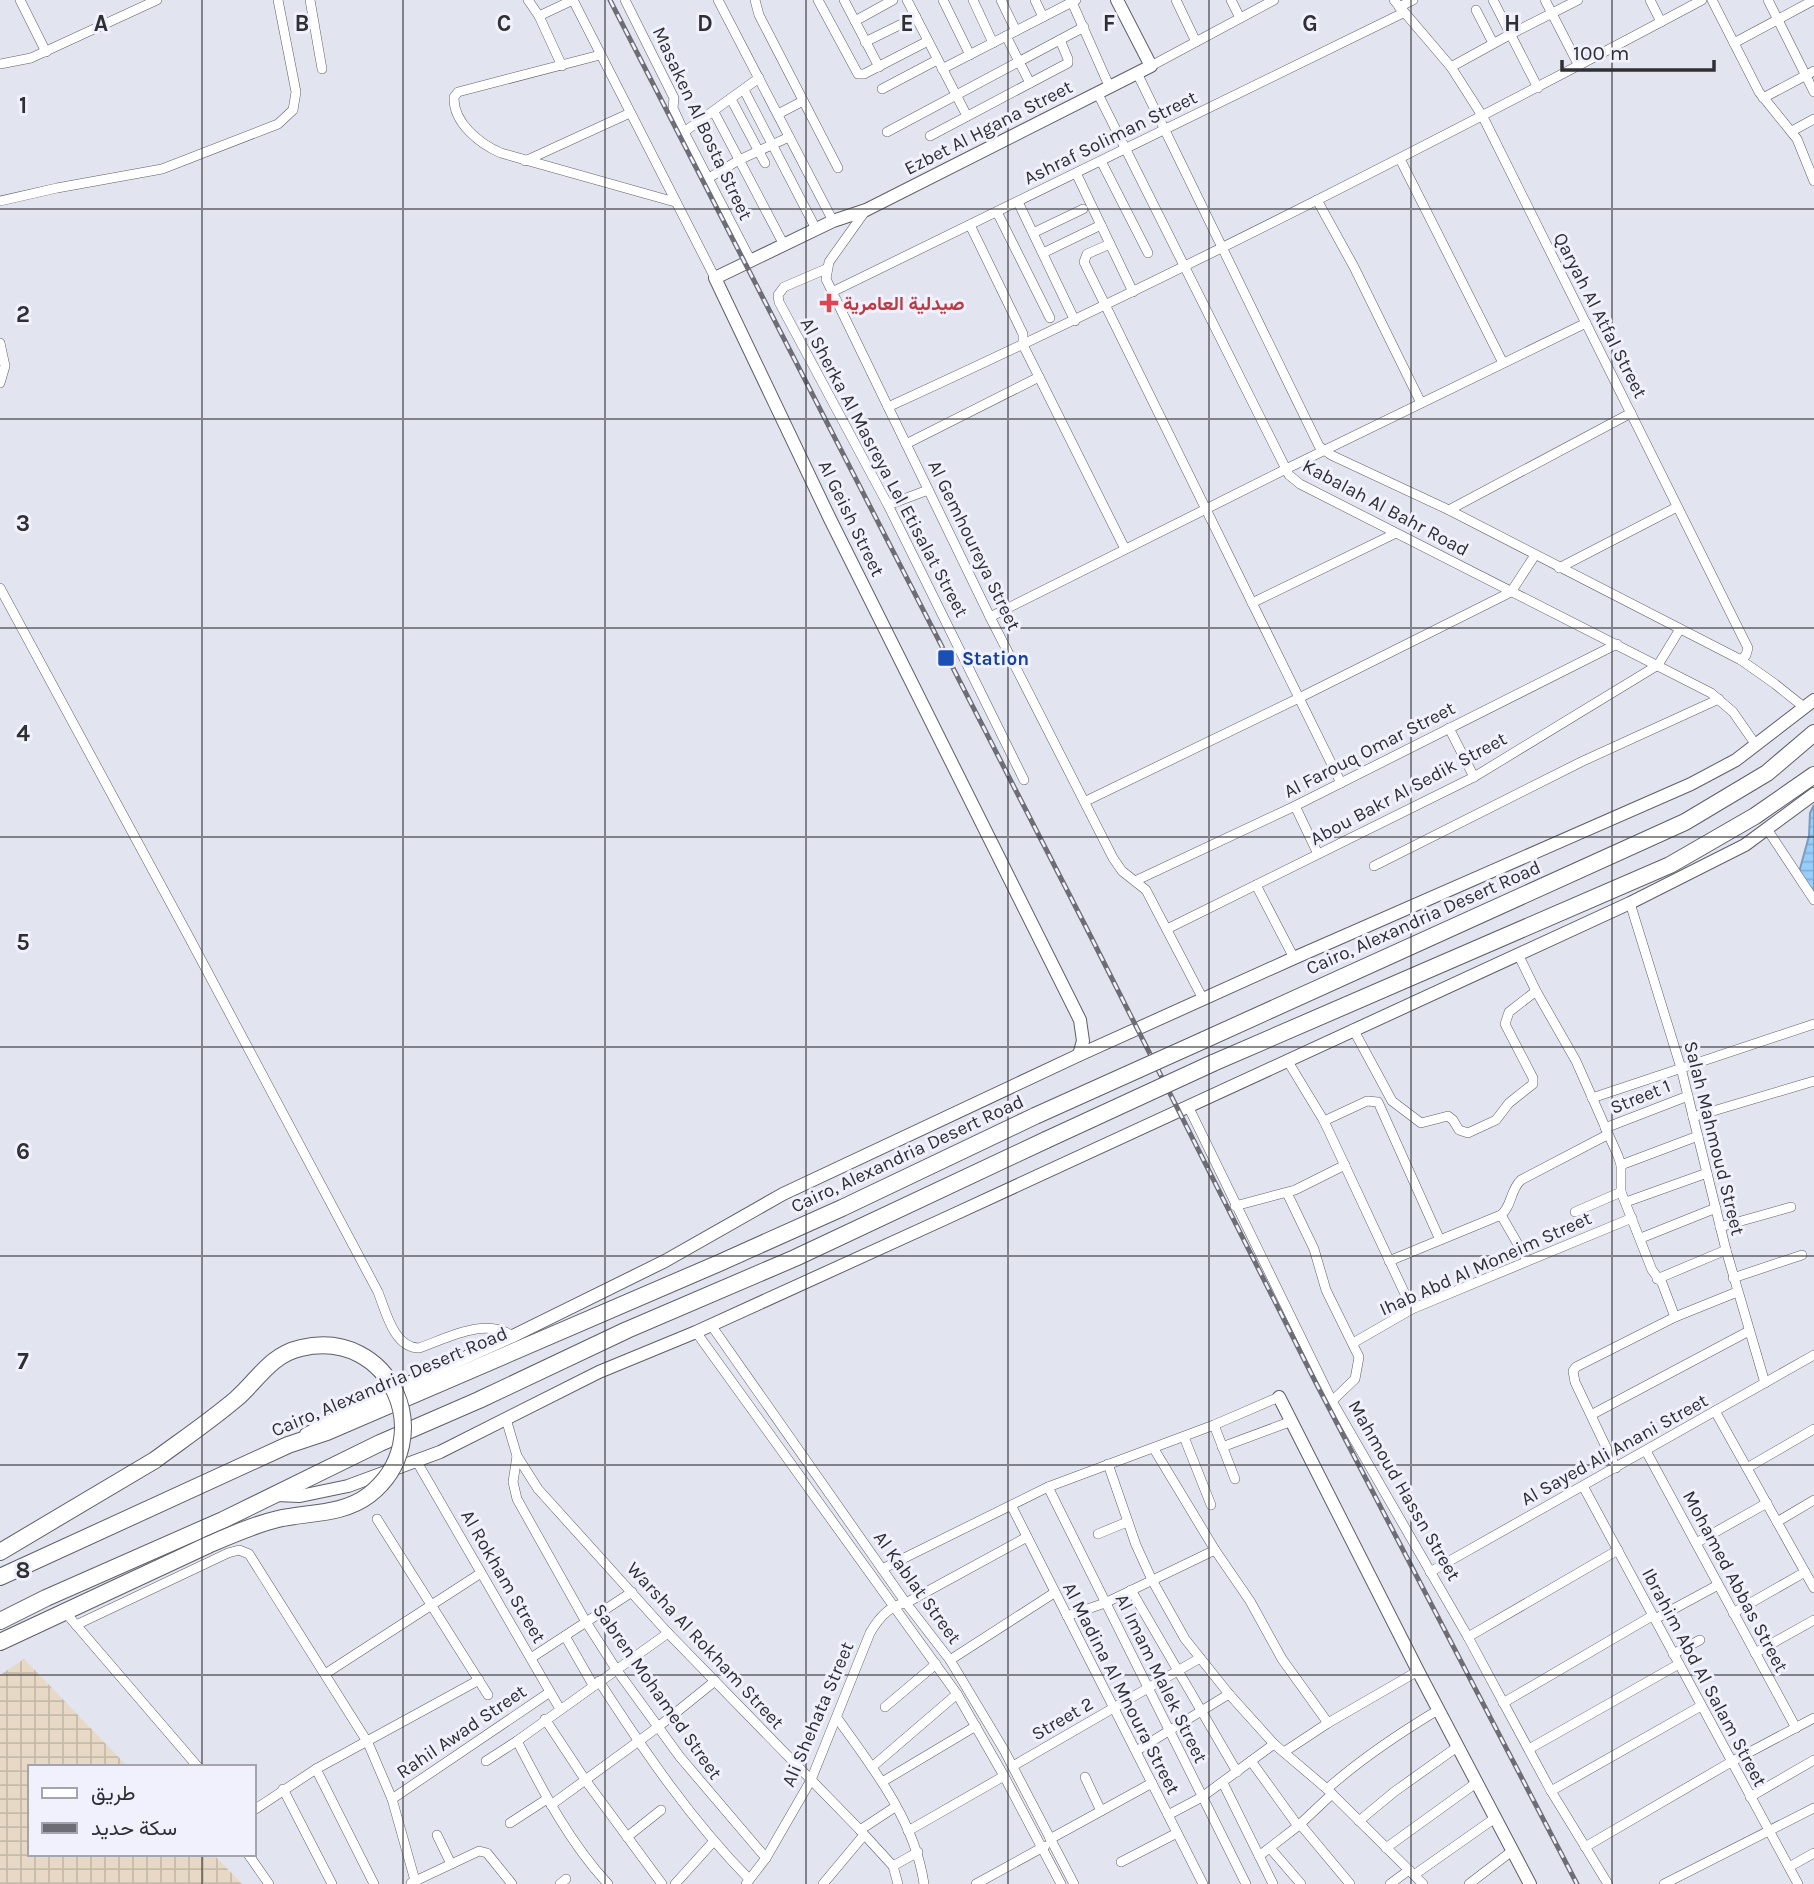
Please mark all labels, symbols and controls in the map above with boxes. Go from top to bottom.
text: A [94,10,108,37]
text: B [295,10,309,37]
text: C [497,10,511,37]
text: D [697,10,713,37]
text: E [900,10,914,37]
text: F [1103,10,1115,37]
text: G [1302,10,1318,37]
text: H [1504,10,1520,37]
street label: Masaken Al Bosta Street [648,23,757,224]
scale bar [1562,28,1714,72]
text: 100 m [1573,41,1630,65]
street label: Ezbet Al Hgana Street [901,76,1076,180]
street label: Ashraf Soliman Street [1020,86,1201,189]
text: 1 [19,92,27,119]
street label: Qaryah Al Atfal Street [1549,229,1651,402]
place label: صيدلية العامرية [843,293,965,316]
marker: صيدلية العامرية [821,295,837,311]
text: 2 [16,301,30,328]
street label: Al Sherka Al Masreya Lel Etisalat Street [796,314,973,621]
street label: Kabalah Al Bahr Road [1299,455,1472,561]
street label: Al Geish Street [813,457,889,580]
street label: Al Gemhoureya Street [923,457,1025,634]
text: 3 [16,510,30,537]
marker: Station [936,648,956,668]
place label: Station [962,648,1029,670]
street label: Al Farouq Omar Street [1280,697,1459,803]
text: 4 [16,720,30,747]
street label: Abou Bakr Al Sedik Street [1307,728,1510,850]
street label: Cairo, Alexandria Desert Road [1303,856,1544,980]
text: 5 [16,929,30,956]
street label: Salah Mahmoud Street [1679,1039,1749,1238]
street label: Street 1 [1607,1075,1674,1119]
street label: Cairo, Alexandria Desert Road [788,1090,1027,1218]
text: 6 [16,1138,30,1165]
street label: Ihab Abd Al Moneim Street [1376,1207,1595,1321]
street label: Cairo, Alexandria Desert Road [268,1322,511,1442]
text: 7 [17,1348,29,1375]
street label: Al Sayed Ali Anani Street [1517,1389,1712,1510]
street label: Mahmoud Hassn Street [1343,1396,1465,1585]
street label: Mohamed Abbas Street [1678,1487,1792,1676]
street label: Al Rokham Street [456,1506,550,1647]
street label: Al Kablat Street [869,1527,965,1648]
text: 8 [16,1557,30,1584]
street label: Warsha Al Rokham Street [622,1558,788,1734]
street label: Ibrahim Abd Al Salam Street [1637,1565,1771,1790]
street label: Al Madina Al Mnoura Street [1058,1579,1184,1798]
street label: Al Imam Malek Street [1111,1590,1212,1767]
street label: Sabren Mohamed Street [588,1599,726,1784]
street label: Ali Shehata Street [777,1639,858,1790]
street label: Rahil Awad Street [393,1680,531,1783]
street label: Street 2 [1028,1692,1097,1745]
legend [28,1765,256,1856]
text: طريق [91,1781,136,1806]
text: سكة حديد [91,1816,177,1840]

